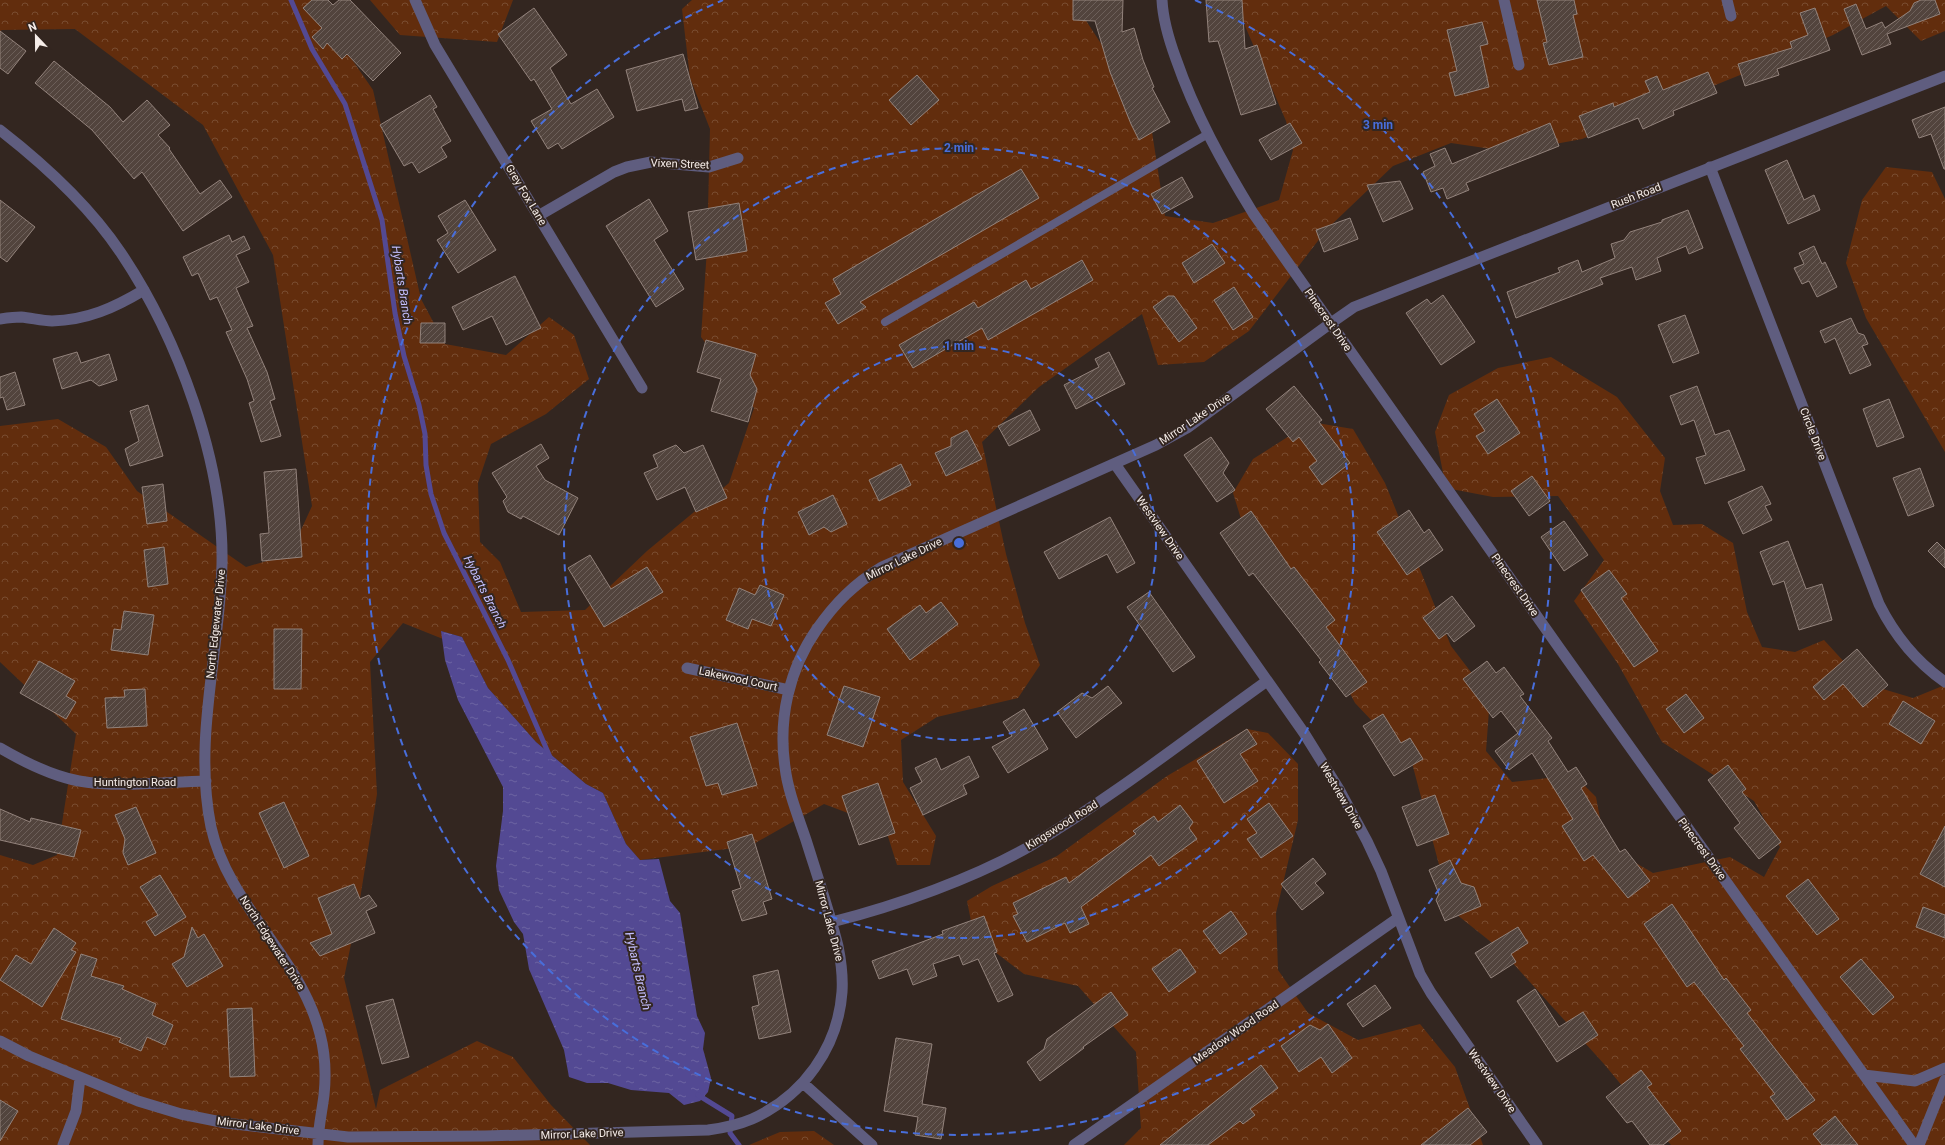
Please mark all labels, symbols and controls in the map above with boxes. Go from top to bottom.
north arrow [16,16,56,56]
text: N [26,20,39,35]
text: 3 min [1363,118,1393,132]
text: 2 min [944,141,974,155]
street label: Vixen Street [650,156,710,172]
street label: Grey Fox Lane [503,162,549,228]
street label: Rush Road [1609,181,1663,211]
water label: Hybarts Branch [389,244,415,326]
street label: Pinecrest Drive [1302,286,1354,354]
text: 1 min [944,339,974,353]
street label: Mirror Lake Drive [1157,390,1233,448]
street label: Circle Drive [1797,406,1829,462]
street label: Westview Drive [1133,494,1187,562]
street label: Mirror Lake Drive [864,535,944,583]
centre of rings [952,536,966,550]
street label: Pinecrest Drive [1489,551,1541,619]
water label: Hybarts Branch [461,553,509,631]
street label: North Edgewater Drive [204,569,228,679]
street label: Lakewood Court [697,664,779,694]
street label: Westview Drive [1317,761,1365,832]
street label: Huntington Road [94,776,176,789]
street label: Kingswood Road [1024,798,1100,852]
street label: Pinecrest Drive [1675,815,1729,883]
street label: Mirror Lake Drive [812,879,846,963]
street label: North Edgewater Drive [237,893,307,993]
water label: Hybarts Branch [622,930,654,1012]
street label: Meadow Wood Road [1191,998,1281,1066]
street label: Westview Drive [1465,1047,1519,1115]
street label: Mirror Lake Drive [216,1114,300,1138]
street label: Mirror Lake Drive [540,1126,624,1142]

